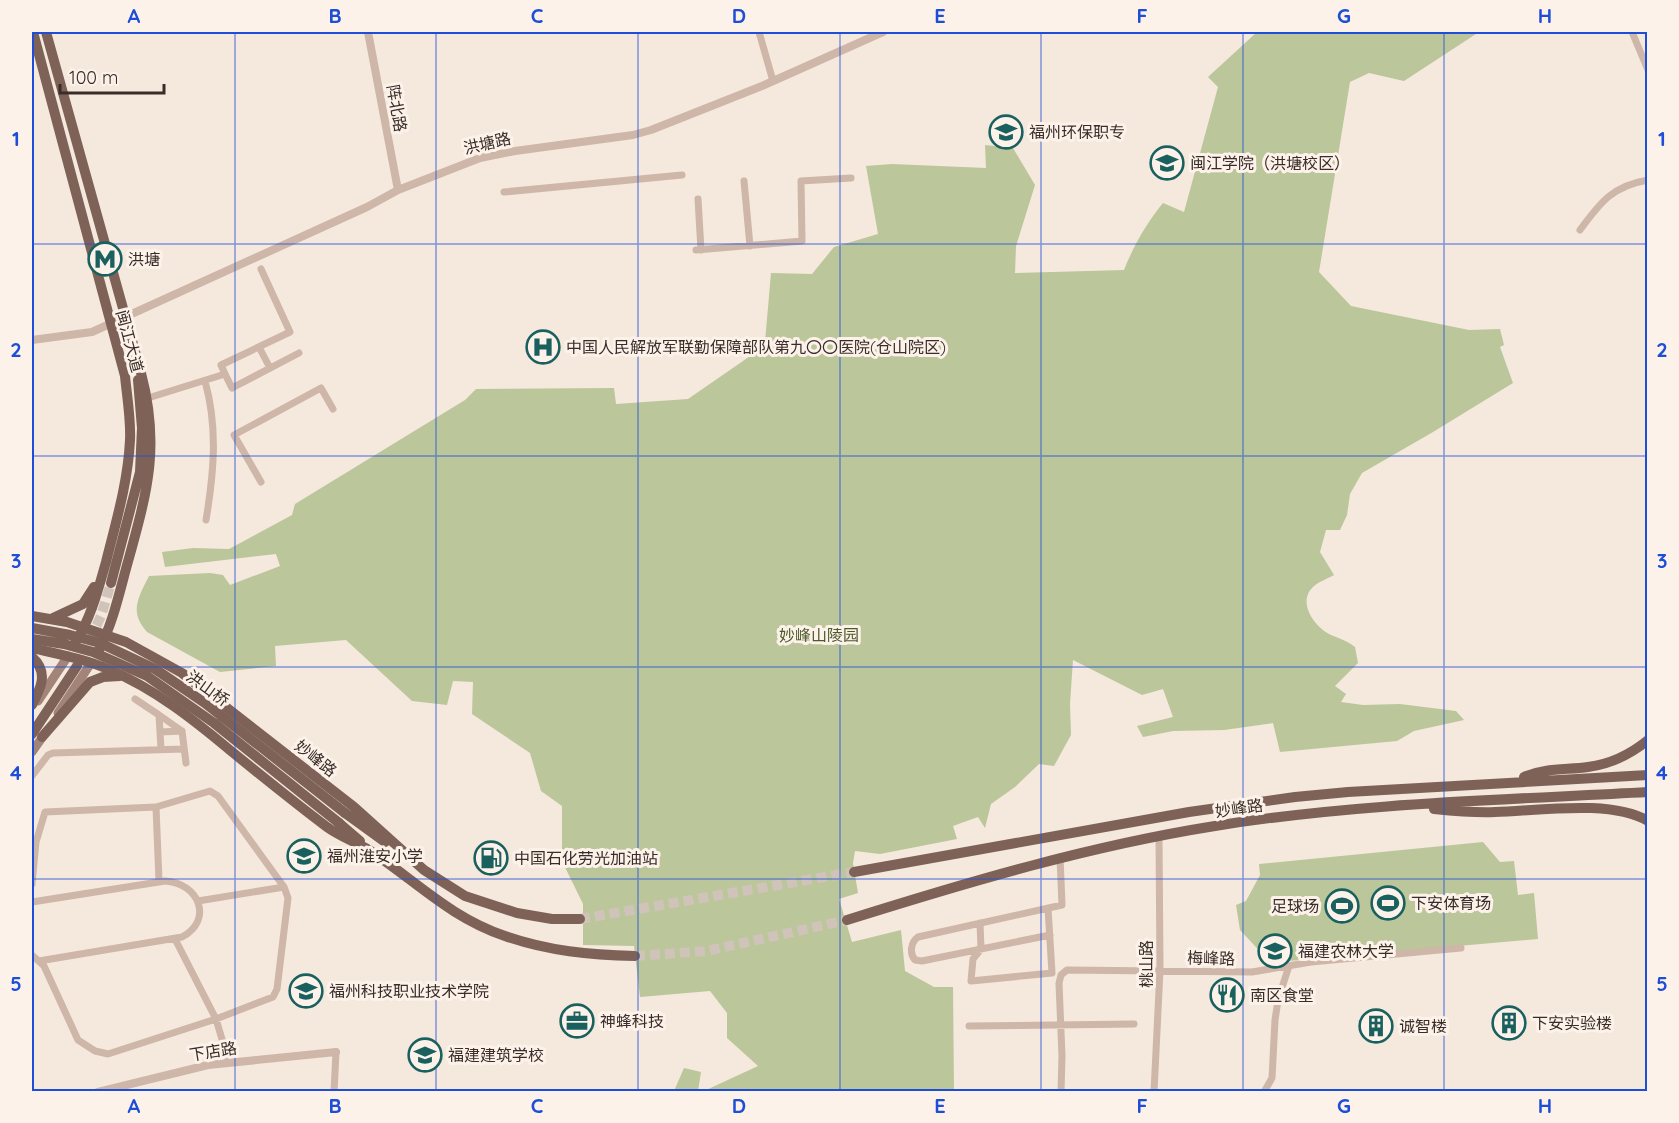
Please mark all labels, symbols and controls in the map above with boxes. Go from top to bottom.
text: A [128,3,141,28]
text: B [328,3,342,28]
text: C [531,3,544,28]
text: D [732,3,746,28]
text: E [934,3,946,28]
text: F [1136,3,1148,28]
text: G [1337,3,1351,28]
text: H [1538,3,1552,28]
scale bar [60,57,164,95]
text: 100 m [69,66,118,89]
street label: 阵北路 [383,83,411,133]
school or university icon: 福州环保职专 [988,114,1024,150]
place label: 福州环保职专 [1029,122,1125,142]
text: 1 [12,126,20,151]
text: 1 [1658,126,1666,151]
street label: 洪塘路 [461,128,513,158]
school or university icon: 闽江学院（洪塘校区） [1149,145,1185,181]
place label: 闽江学院（洪塘校区） [1190,153,1350,173]
metro station icon: 洪塘 [87,241,123,277]
place label: 洪塘 [128,249,160,269]
street label: 闽江大道 [112,307,148,375]
hospital icon: 中国人民解放军联勤保障部队第九〇〇医院(仓山院区) [525,329,561,365]
text: 2 [10,337,22,362]
place label: 中国人民解放军联勤保障部队第九〇〇医院(仓山院区) [566,337,946,357]
text: 2 [1656,337,1668,362]
text: 3 [11,548,21,573]
text: 3 [1657,548,1667,573]
park label: 妙峰山陵园 [779,625,859,645]
street label: 洪山桥 [183,666,233,710]
street label: 妙峰路 [291,735,341,781]
text: 4 [10,760,22,785]
text: 4 [1656,760,1668,785]
street label: 妙峰路 [1214,795,1264,821]
school or university icon: 福州淮安小学 [286,838,322,874]
fuel station icon: 中国石化劳光加油站 [473,840,509,876]
place label: 福州淮安小学 [327,846,423,866]
place label: 中国石化劳光加油站 [514,848,658,868]
sports icon: 下安体育场 [1370,885,1406,921]
sports icon: 足球场 [1324,888,1360,924]
place label: 下安体育场 [1411,893,1491,913]
place label: 足球场 [1271,896,1319,916]
school or university icon: 福建农林大学 [1257,933,1293,969]
street label: 桃山路 [1136,940,1156,988]
place label: 福建农林大学 [1298,941,1394,961]
street label: 梅峰路 [1187,948,1235,968]
text: 5 [10,971,22,996]
text: 5 [1656,971,1668,996]
school or university icon: 福州科技职业技术学院 [288,973,324,1009]
restaurant icon: 南区食堂 [1209,977,1245,1013]
place label: 福州科技职业技术学院 [329,981,489,1001]
place label: 南区食堂 [1250,985,1314,1005]
office icon: 神蜂科技 [559,1003,595,1039]
building icon: 下安实验楼 [1491,1005,1527,1041]
building icon: 诚智楼 [1358,1008,1394,1044]
place label: 神蜂科技 [600,1011,664,1031]
place label: 下安实验楼 [1532,1013,1612,1033]
place label: 诚智楼 [1399,1016,1447,1036]
street label: 下店路 [188,1037,238,1065]
school or university icon: 福建建筑学校 [407,1037,443,1073]
place label: 福建建筑学校 [448,1045,544,1065]
text: A [128,1093,141,1118]
text: B [328,1093,342,1118]
text: C [531,1093,544,1118]
text: D [732,1093,746,1118]
text: E [934,1093,946,1118]
text: F [1136,1093,1148,1118]
text: G [1337,1093,1351,1118]
text: H [1538,1093,1552,1118]

